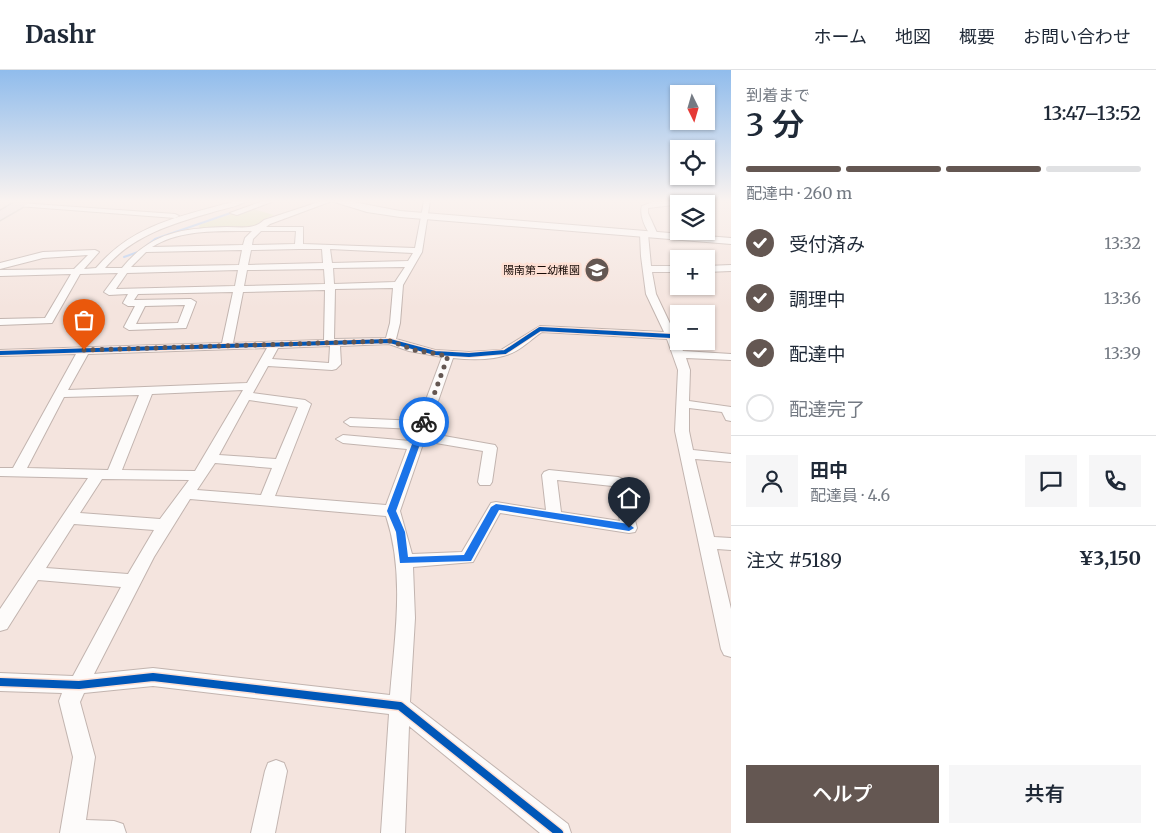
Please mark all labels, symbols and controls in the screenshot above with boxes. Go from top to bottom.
text: Dashr [25,19,96,50]
text: ホーム [814,25,867,48]
text: 地図 [895,25,931,48]
text: 概要 [959,25,995,48]
text: お問い合わせ [1023,25,1131,48]
north arrow [670,85,715,130]
map controls [670,85,715,350]
text: 到着まで [746,85,810,105]
text: 13:47–13:52 [1043,101,1141,125]
text: 3 分 [746,105,804,145]
button: locate [670,140,715,185]
text: 配達中 · 260 m [746,183,852,203]
button: layers [670,195,715,240]
icon: check [746,229,774,257]
text: 受付済み [789,232,865,256]
text: 13:32 [1104,233,1141,253]
button: + [670,250,715,295]
school or university icon: 陽南第二幼稚園 [584,257,610,283]
place label: 陽南第二幼稚園 [503,263,580,277]
icon: check [746,284,774,312]
text: 調理中 [789,287,846,311]
text: 13:36 [1104,288,1141,308]
pin [63,299,105,350]
button: − [670,305,715,350]
icon: bag [70,306,98,334]
icon: check [746,339,774,367]
text: 配達中 [789,342,846,366]
text: 13:39 [1104,343,1141,363]
courier [399,397,449,447]
text: 配達完了 [789,397,865,421]
icon: bike [410,408,438,436]
button: person [746,455,798,507]
button: chat [1025,455,1077,507]
button: phone [1089,455,1141,507]
text: 田中 [810,458,848,482]
pin [608,477,650,528]
icon: home [615,484,643,512]
text: 配達員 · 4.6 [810,485,890,505]
text: ¥3,150 [1079,546,1141,570]
text: 注文 #5189 [746,548,842,572]
button: ヘルプ [746,765,939,823]
button: 共有 [949,765,1141,823]

